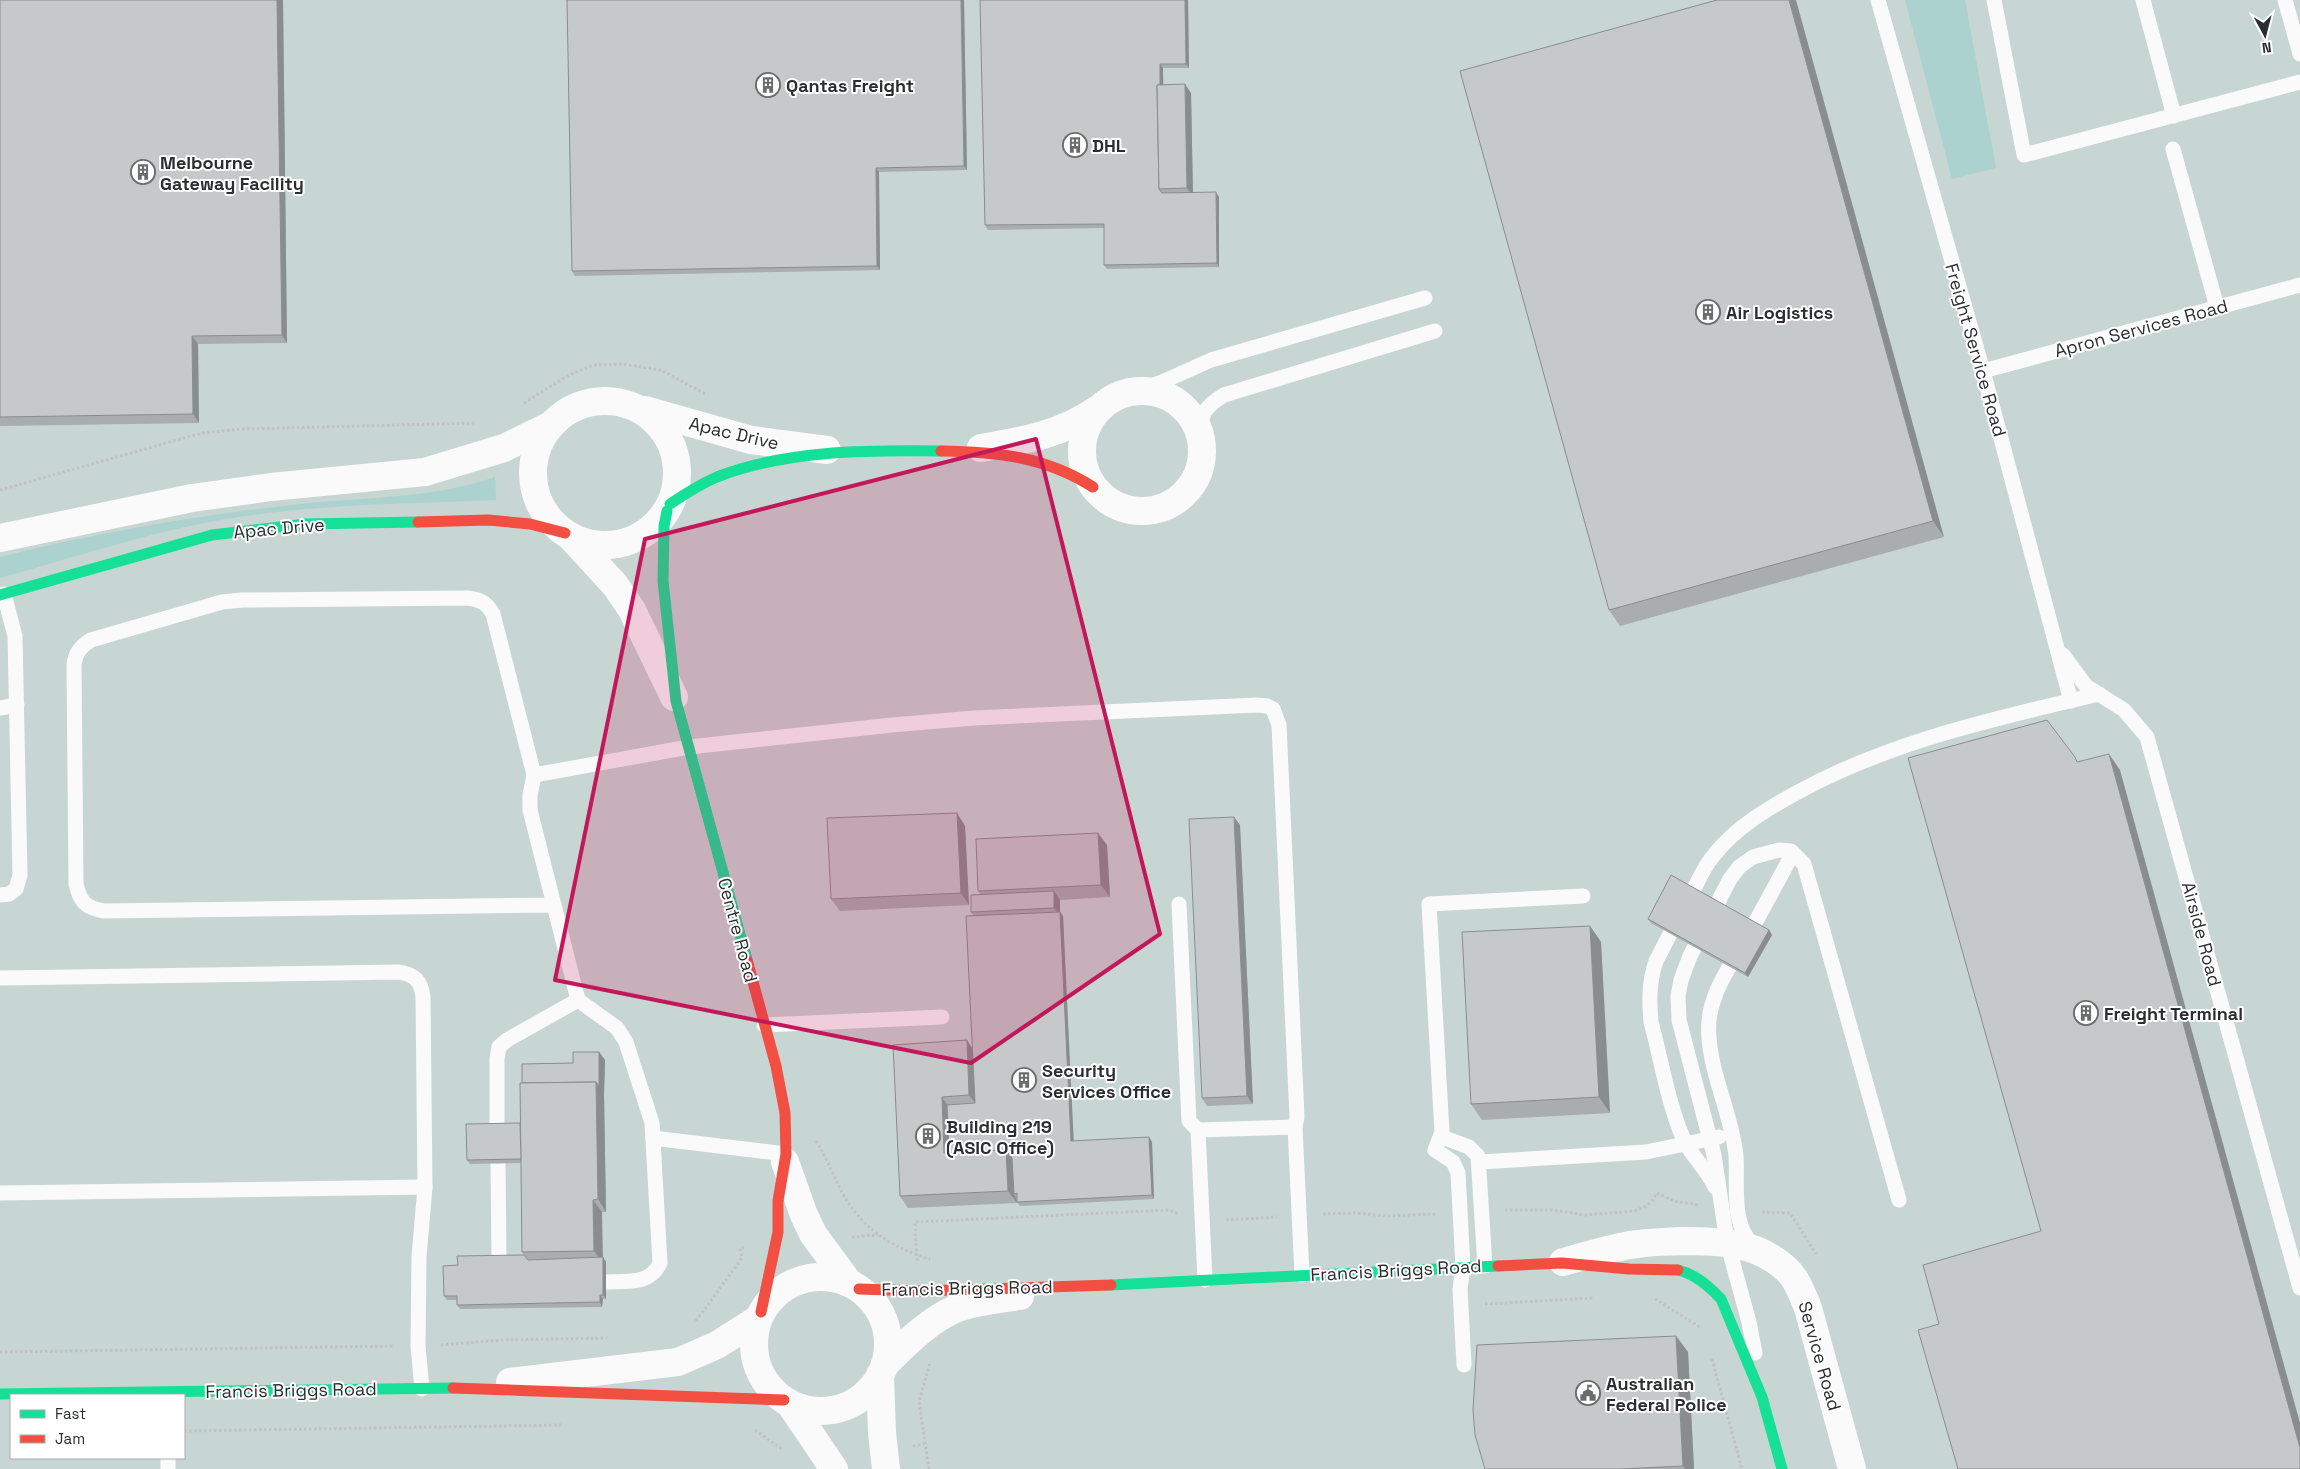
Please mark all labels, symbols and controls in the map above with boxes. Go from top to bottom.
north arrow [2240,10,2290,60]
text: N [2261,38,2272,57]
building icon: Qantas Freight [755,72,781,98]
place label: Qantas Freight [786,74,914,97]
building icon: DHL [1062,132,1088,158]
place label: DHL [1092,134,1126,157]
place label: Melbourne Gateway Facility [160,151,304,195]
building icon: Melbourne Gateway Facility [130,159,156,185]
street label: Freight Service Road [1940,261,2012,439]
street label: Apron Services Road [2052,294,2230,362]
building icon: Air Logistics [1695,299,1721,325]
place label: Air Logistics [1726,301,1833,324]
street label: Apac Drive [687,411,781,455]
street label: Apac Drive [232,513,326,543]
street label: Centre Road [713,875,763,985]
street label: Airside Road [2177,879,2227,989]
building icon: Freight Terminal [2073,1000,2099,1026]
place label: Freight Terminal [2104,1002,2243,1025]
place label: Security Services Office [1042,1059,1171,1103]
building icon: Security Services Office [1011,1067,1037,1093]
place label: Building 219 (ASIC Office) [946,1115,1054,1159]
building icon: Building 219 (ASIC Office) [915,1123,941,1149]
street label: Francis Briggs Road [1310,1254,1482,1286]
street label: Francis Briggs Road [881,1275,1053,1301]
street label: Service Road [1793,1299,1847,1413]
place label: Australian Federal Police [1606,1372,1727,1416]
street label: Francis Briggs Road [205,1377,377,1403]
public building icon: Australian Federal Police [1575,1380,1601,1406]
legend [10,1394,185,1459]
text: Fast [55,1404,86,1423]
text: Jam [55,1429,85,1448]

